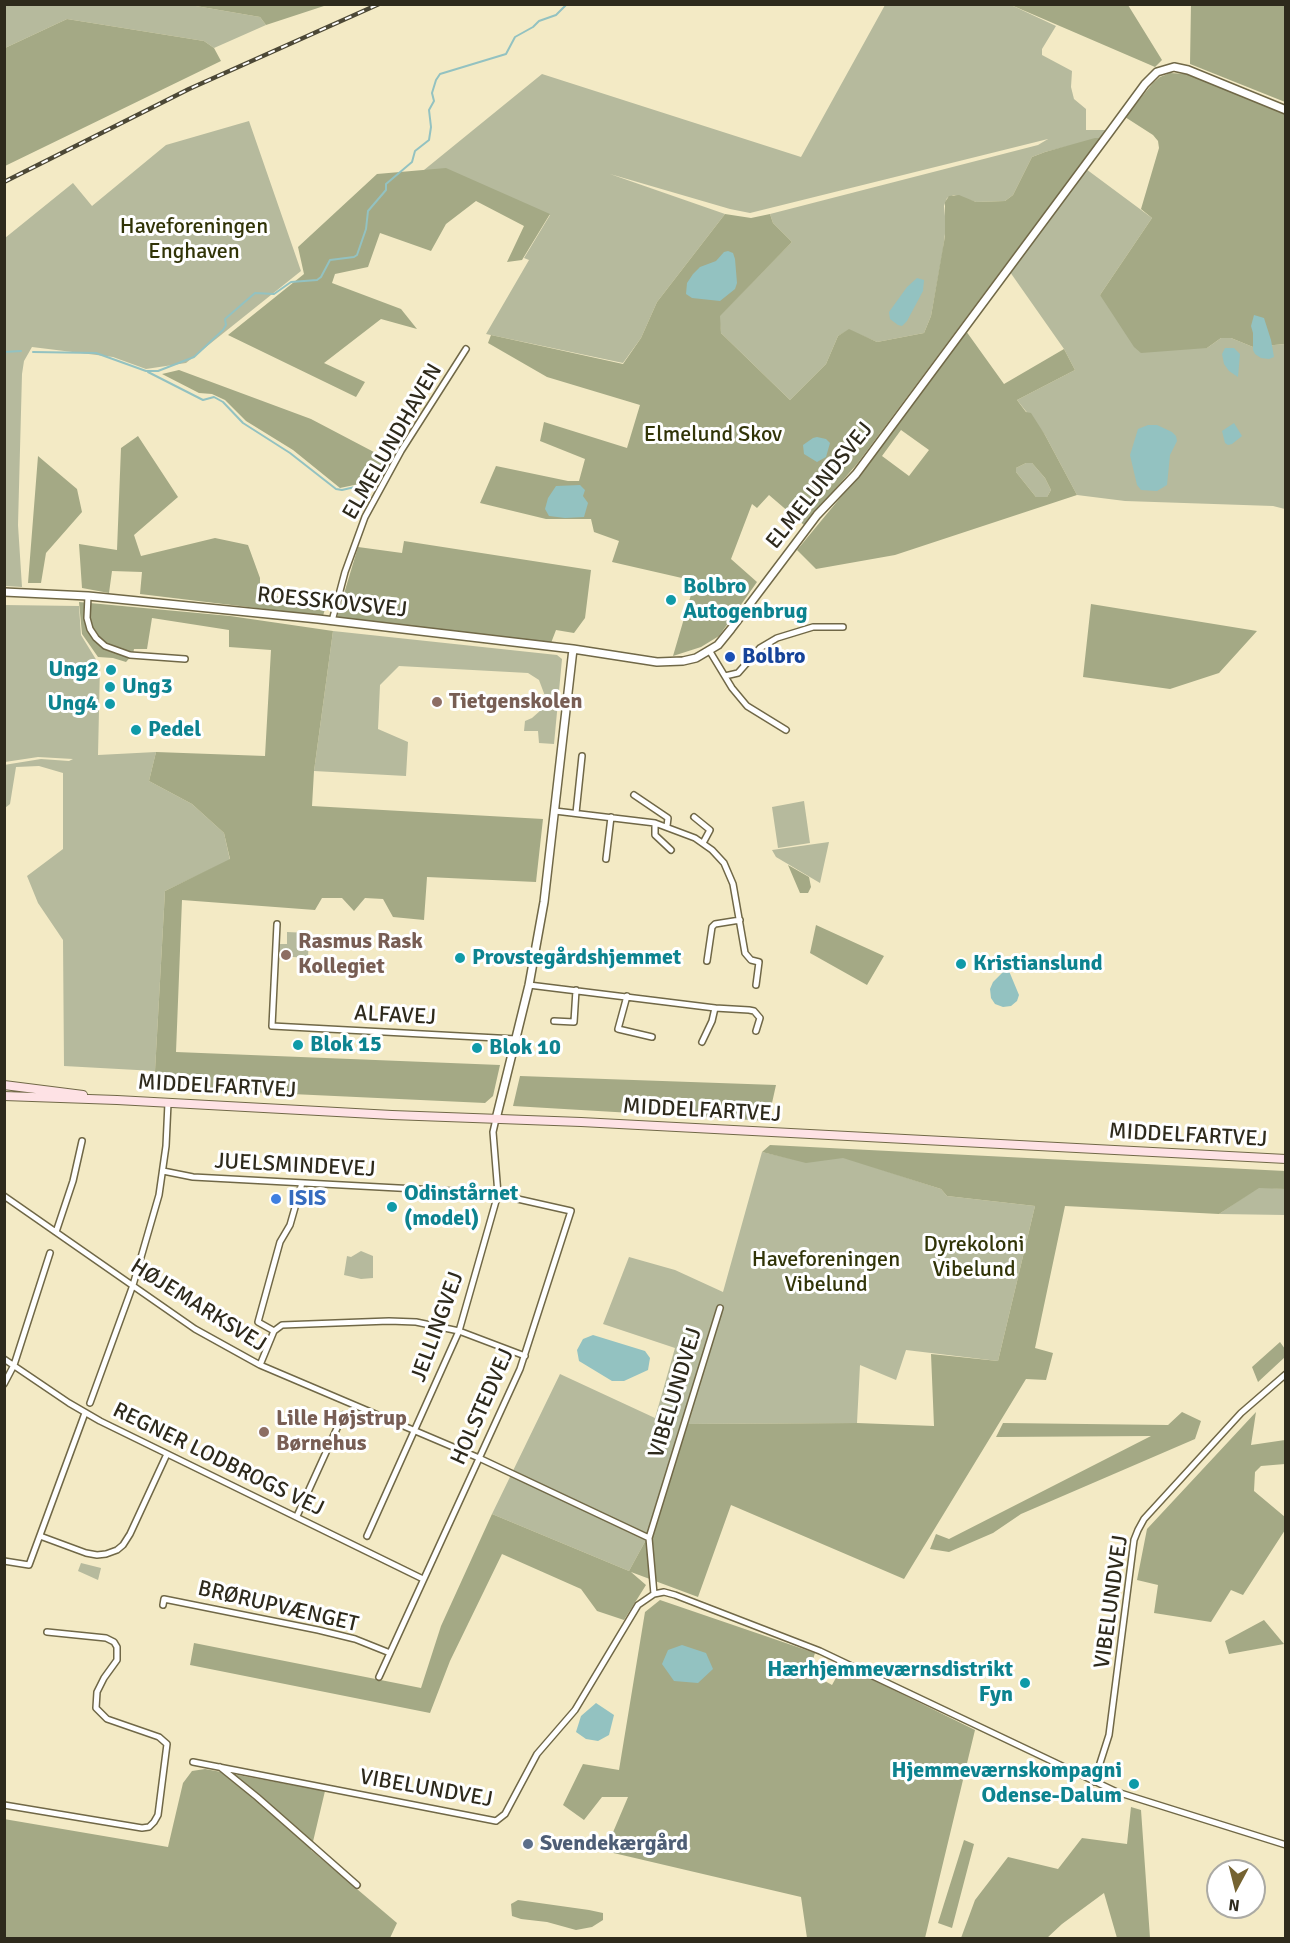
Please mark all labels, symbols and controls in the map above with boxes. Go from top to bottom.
park label: Haveforeningen Enghaven [120,214,268,266]
street label: ELMELUNDHAVEN [338,359,448,525]
street label: ELMELUNDSVEJ [761,417,879,555]
park label: Elmelund Skov [644,422,782,448]
place label: Bolbro Autogenbrug [683,574,807,626]
street label: ROESSKOVSVEJ [256,582,408,624]
marker: Bolbro Autogenbrug [664,593,678,607]
place label: Bolbro [742,644,806,670]
marker: Bolbro [723,650,737,664]
place label: Ung2 [48,657,99,683]
marker: Ung2 [104,663,118,677]
place label: Ung3 [122,674,173,700]
marker: Ung3 [103,680,117,694]
place label: Tietgenskolen [449,689,583,715]
place label: Ung4 [47,691,98,717]
marker: Tietgenskolen [430,695,444,709]
marker: Ung4 [103,697,117,711]
place label: Pedel [148,717,201,743]
marker: Pedel [129,723,143,737]
place label: Rasmus Rask Kollegiet [298,929,423,980]
place label: Provstegårdshjemmet [472,945,681,971]
marker: Rasmus Rask Kollegiet [279,948,293,962]
marker: Provstegårdshjemmet [453,951,467,965]
place label: Kristianslund [973,951,1103,977]
marker: Kristianslund [954,957,968,971]
street label: ALFAVEJ [353,1001,437,1031]
place label: Blok 15 [310,1032,382,1058]
place label: Blok 10 [489,1035,561,1061]
marker: Blok 15 [291,1038,305,1052]
marker: Blok 10 [470,1041,484,1055]
street label: MIDDELFARTVEJ [137,1070,297,1104]
street label: MIDDELFARTVEJ [622,1094,782,1128]
street label: MIDDELFARTVEJ [1108,1119,1268,1153]
street label: JUELSMINDEVEJ [214,1149,376,1183]
place label: Odinstårnet (model) [404,1181,518,1232]
place label: ISIS [288,1186,326,1212]
marker: ISIS [269,1192,283,1206]
marker: Odinstårnet (model) [385,1200,399,1214]
park label: Dyrekoloni Vibelund [924,1232,1024,1284]
park label: Haveforeningen Vibelund [752,1247,900,1298]
street label: HØJEMARKSVEJ [125,1254,271,1358]
street label: JELLINGVEJ [406,1268,470,1386]
street label: VIBELUNDVEJ [644,1325,708,1461]
street label: HOLSTEDVEJ [446,1345,520,1469]
street label: REGNER LODBROGS VEJ [108,1397,328,1523]
place label: Lille Højstrup Børnehus [276,1406,407,1458]
marker: Lille Højstrup Børnehus [257,1425,271,1439]
street label: VIBELUNDVEJ [1090,1534,1134,1670]
street label: BRØRUPVÆNGET [195,1576,361,1638]
place label: Hærhjemmeværnsdistrikt Fyn [767,1657,1013,1708]
marker: Hærhjemmeværnsdistrikt Fyn [1018,1676,1032,1690]
place label: Hjemmeværnskompagni Odense-Dalum [892,1758,1122,1810]
street label: VIBELUNDVEJ [358,1764,494,1814]
marker: Hjemmeværnskompagni Odense-Dalum [1127,1777,1141,1791]
place label: Svendekærgård [540,1831,688,1857]
marker: Svendekærgård [521,1837,535,1851]
north arrow [1206,1859,1266,1919]
text: N [1227,1894,1241,1915]

